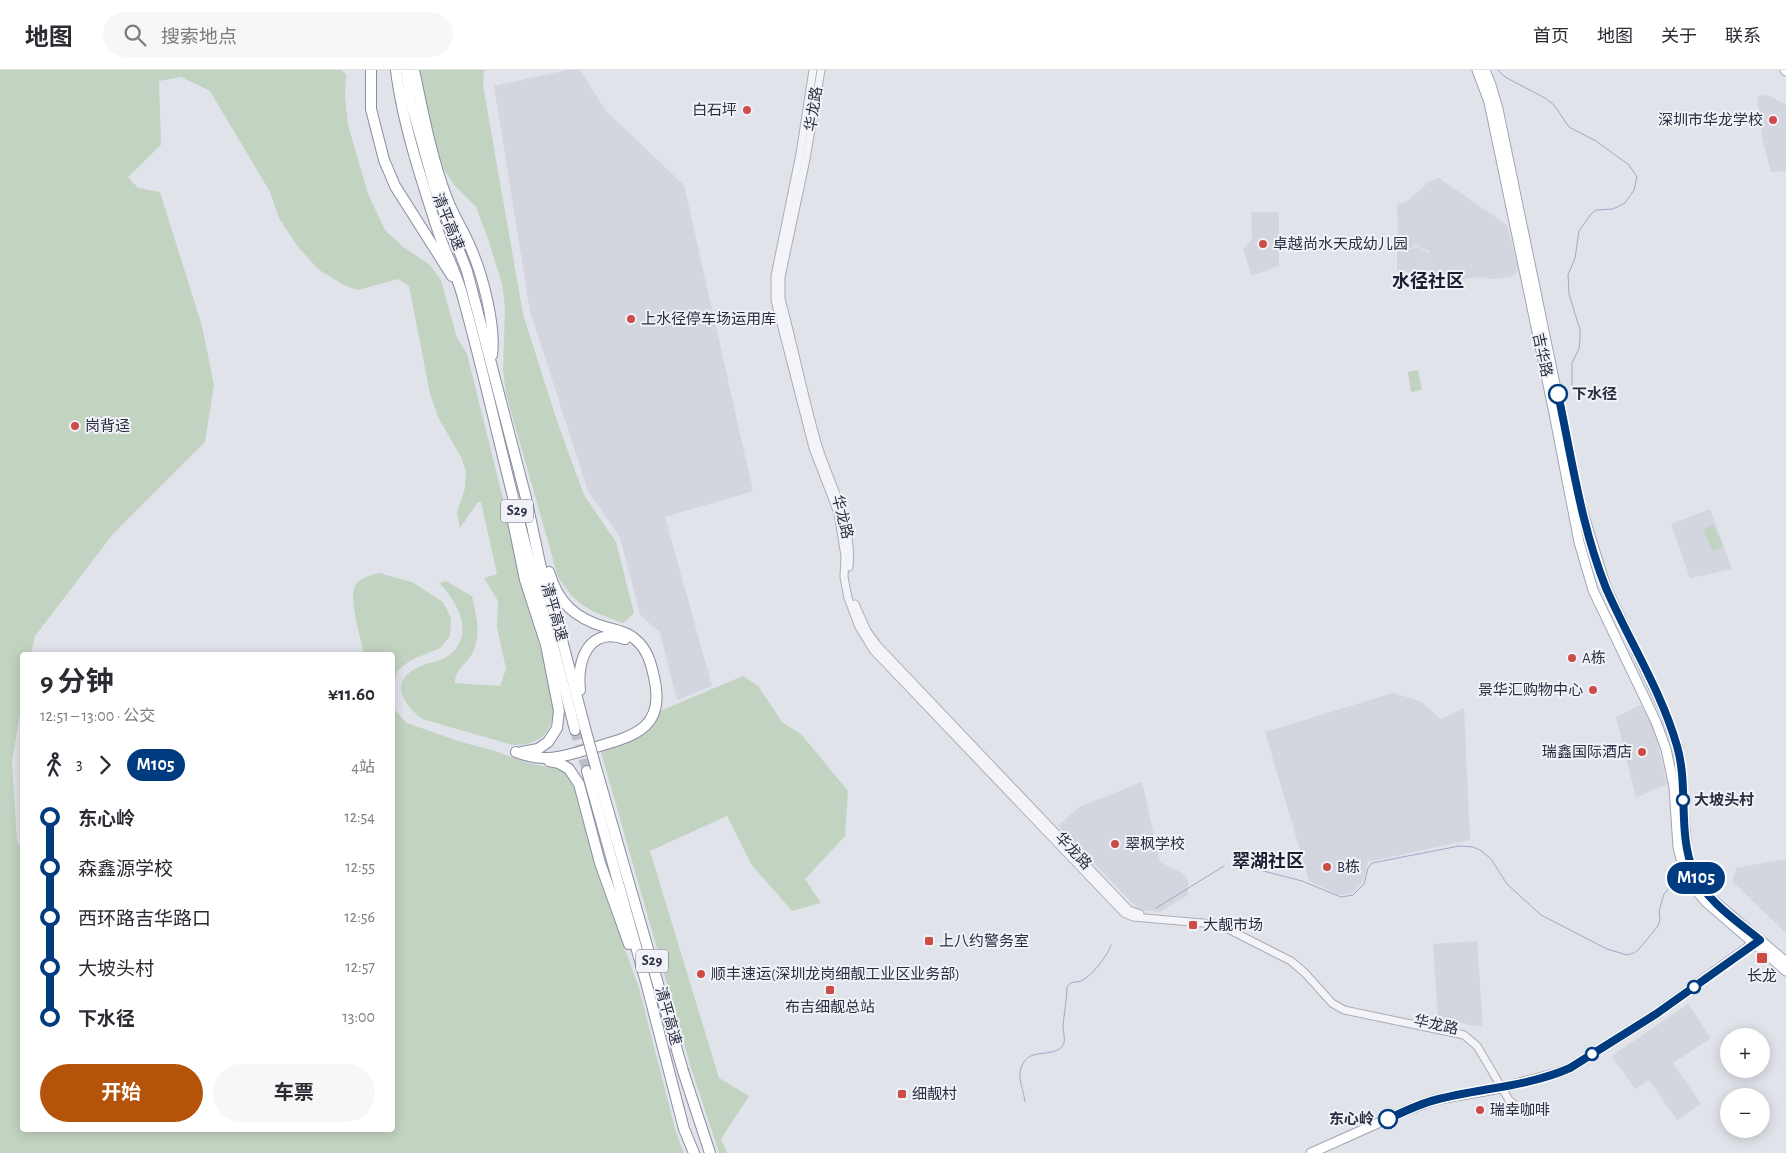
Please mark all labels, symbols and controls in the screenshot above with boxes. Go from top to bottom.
search box [103,12,453,57]
icon: search [121,21,149,49]
text: 地图 [25,26,73,50]
text: 搜索地点 [161,28,237,47]
text: 首页 [1533,28,1569,46]
text: 地图 [1597,28,1633,46]
text: 关于 [1661,28,1697,46]
text: 联系 [1725,28,1761,46]
street label: 华龙路 [801,85,825,132]
place label: 白石坪 [692,102,737,118]
marker: 白石坪 [741,104,753,116]
place label: 深圳市华龙学校 [1658,111,1763,128]
marker: 深圳市华龙学校 [1767,114,1779,126]
street label: 清平高速 [430,191,467,253]
place label: 卓越尚水天成幼儿园 [1273,236,1408,252]
marker: 卓越尚水天成幼儿园 [1257,238,1269,250]
district label: 水径社区 [1392,271,1464,291]
place label: 上水径停车场运用库 [641,311,776,327]
marker: 上水径停车场运用库 [625,313,637,325]
street label: 吉华路 [1530,331,1556,379]
marker: 下水径 [1548,384,1568,404]
place label: 下水径 [1572,386,1617,402]
place label: 岗背迳 [85,418,130,434]
marker: 岗背迳 [69,420,81,432]
street label: 华龙路 [829,493,857,541]
road number: S29 [501,500,533,522]
street label: 清平高速 [539,581,570,643]
place label: A栋 [1582,649,1606,666]
marker: A栋 [1566,652,1578,664]
text: 9 分钟 [40,669,114,697]
place label: 景华汇购物中心 [1478,681,1583,698]
marker: 景华汇购物中心 [1587,684,1599,696]
text: ¥11.60 [328,685,375,704]
text: 12:51 – 13:00 · 公交 [40,708,155,724]
place label: 瑞鑫国际酒店 [1542,744,1632,760]
marker: 瑞鑫国际酒店 [1636,746,1648,758]
icon: walk [40,751,68,779]
icon: forward [91,751,119,779]
text: 3 [76,756,83,772]
text: M105 [137,756,175,774]
text: 4站 [351,759,375,775]
place label: 大坡头村 [1694,791,1754,808]
marker: 大坡头村 [1676,793,1690,807]
text: 12:54 [344,809,375,825]
text: 东心岭 [78,810,135,829]
street label: 华龙路 [1052,828,1095,872]
place label: 翠枫学校 [1125,835,1185,852]
marker: 翠枫学校 [1109,838,1121,850]
district label: 翠湖社区 [1232,851,1304,871]
place label: B栋 [1337,858,1360,875]
text: 12:55 [345,859,375,875]
text: 森鑫源学校 [78,860,173,879]
marker: B栋 [1321,861,1333,873]
line badge: M105 [1661,862,1731,894]
text: M105 [1677,869,1715,887]
text: 12:56 [344,909,375,925]
text: 西环路吉华路口 [78,910,211,929]
place label: 大靓市场 [1203,917,1263,933]
marker: 大靓市场 [1187,919,1199,931]
place label: 上八约警务室 [939,933,1029,949]
marker: 上八约警务室 [923,935,935,947]
road number: S29 [636,949,668,972]
marker: 长龙 [1755,951,1769,965]
text: 12:57 [345,959,375,975]
text: 大坡头村 [78,960,154,979]
place label: 顺丰速运(深圳龙岗细靓工业区业务部) [711,965,960,982]
place label: 长龙 [1747,967,1777,984]
marker: 顺丰速运(深圳龙岗细靓工业区业务部) [695,968,707,980]
unlabelled marker [1687,980,1701,994]
marker: 布吉细靓总站 [824,984,836,996]
street label: 清平高速 [653,985,684,1047]
place label: 布吉细靓总站 [785,999,875,1015]
text: 13:00 [342,1009,375,1025]
text: 下水径 [78,1010,135,1029]
street label: 华龙路 [1412,1011,1460,1037]
map controls [1720,1028,1770,1138]
button: + [1720,1028,1770,1078]
unlabelled marker [1585,1047,1599,1061]
button: 开始 [40,1064,203,1122]
button: 车票 [213,1064,375,1122]
place label: 细靓村 [912,1085,957,1102]
marker: 细靓村 [896,1088,908,1100]
button: − [1720,1088,1770,1138]
place label: 瑞幸咖啡 [1490,1102,1550,1118]
marker: 瑞幸咖啡 [1474,1104,1486,1116]
marker: 东心岭 [1378,1109,1398,1129]
place label: 东心岭 [1329,1110,1374,1127]

